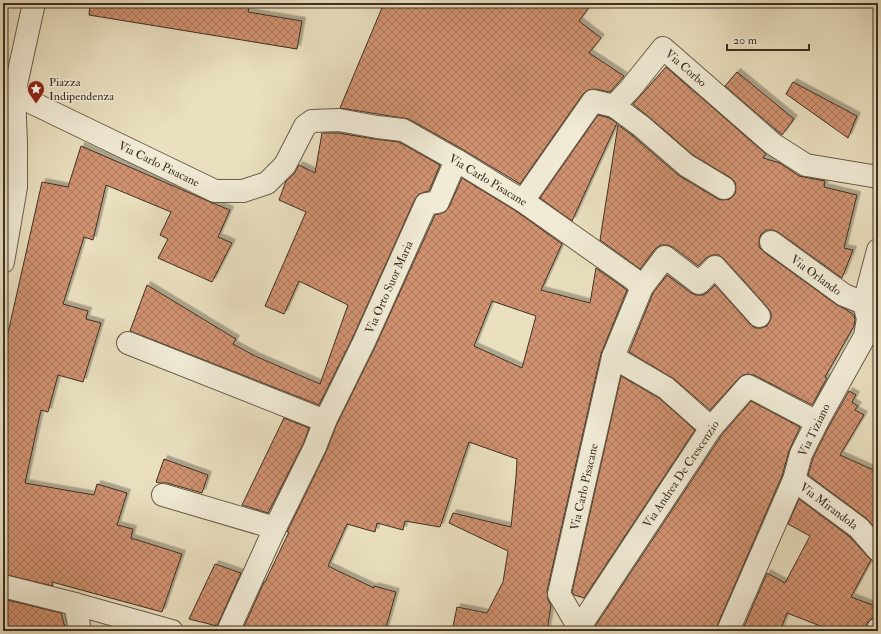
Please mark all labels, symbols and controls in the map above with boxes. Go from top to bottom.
scale bar [727,26,809,52]
text: 20 m [733,33,758,48]
street label: Via Corbo [662,46,710,91]
place label: Piazza Indipendenza [49,75,115,104]
place icon: Piazza Indipendenza [26,79,46,104]
street label: Via Carlo Pisacane [116,138,202,191]
street label: Via Carlo Pisacane [446,151,530,210]
street label: Via Orto Suor Maria [362,237,417,336]
street label: Via Orlando [787,252,844,299]
street label: Via Tiziano [795,401,834,459]
street label: Via Andrea De Crescenzio [640,418,723,531]
street label: Via Carlo Pisacane [567,442,602,532]
street label: Via Mirandola [797,480,862,534]

